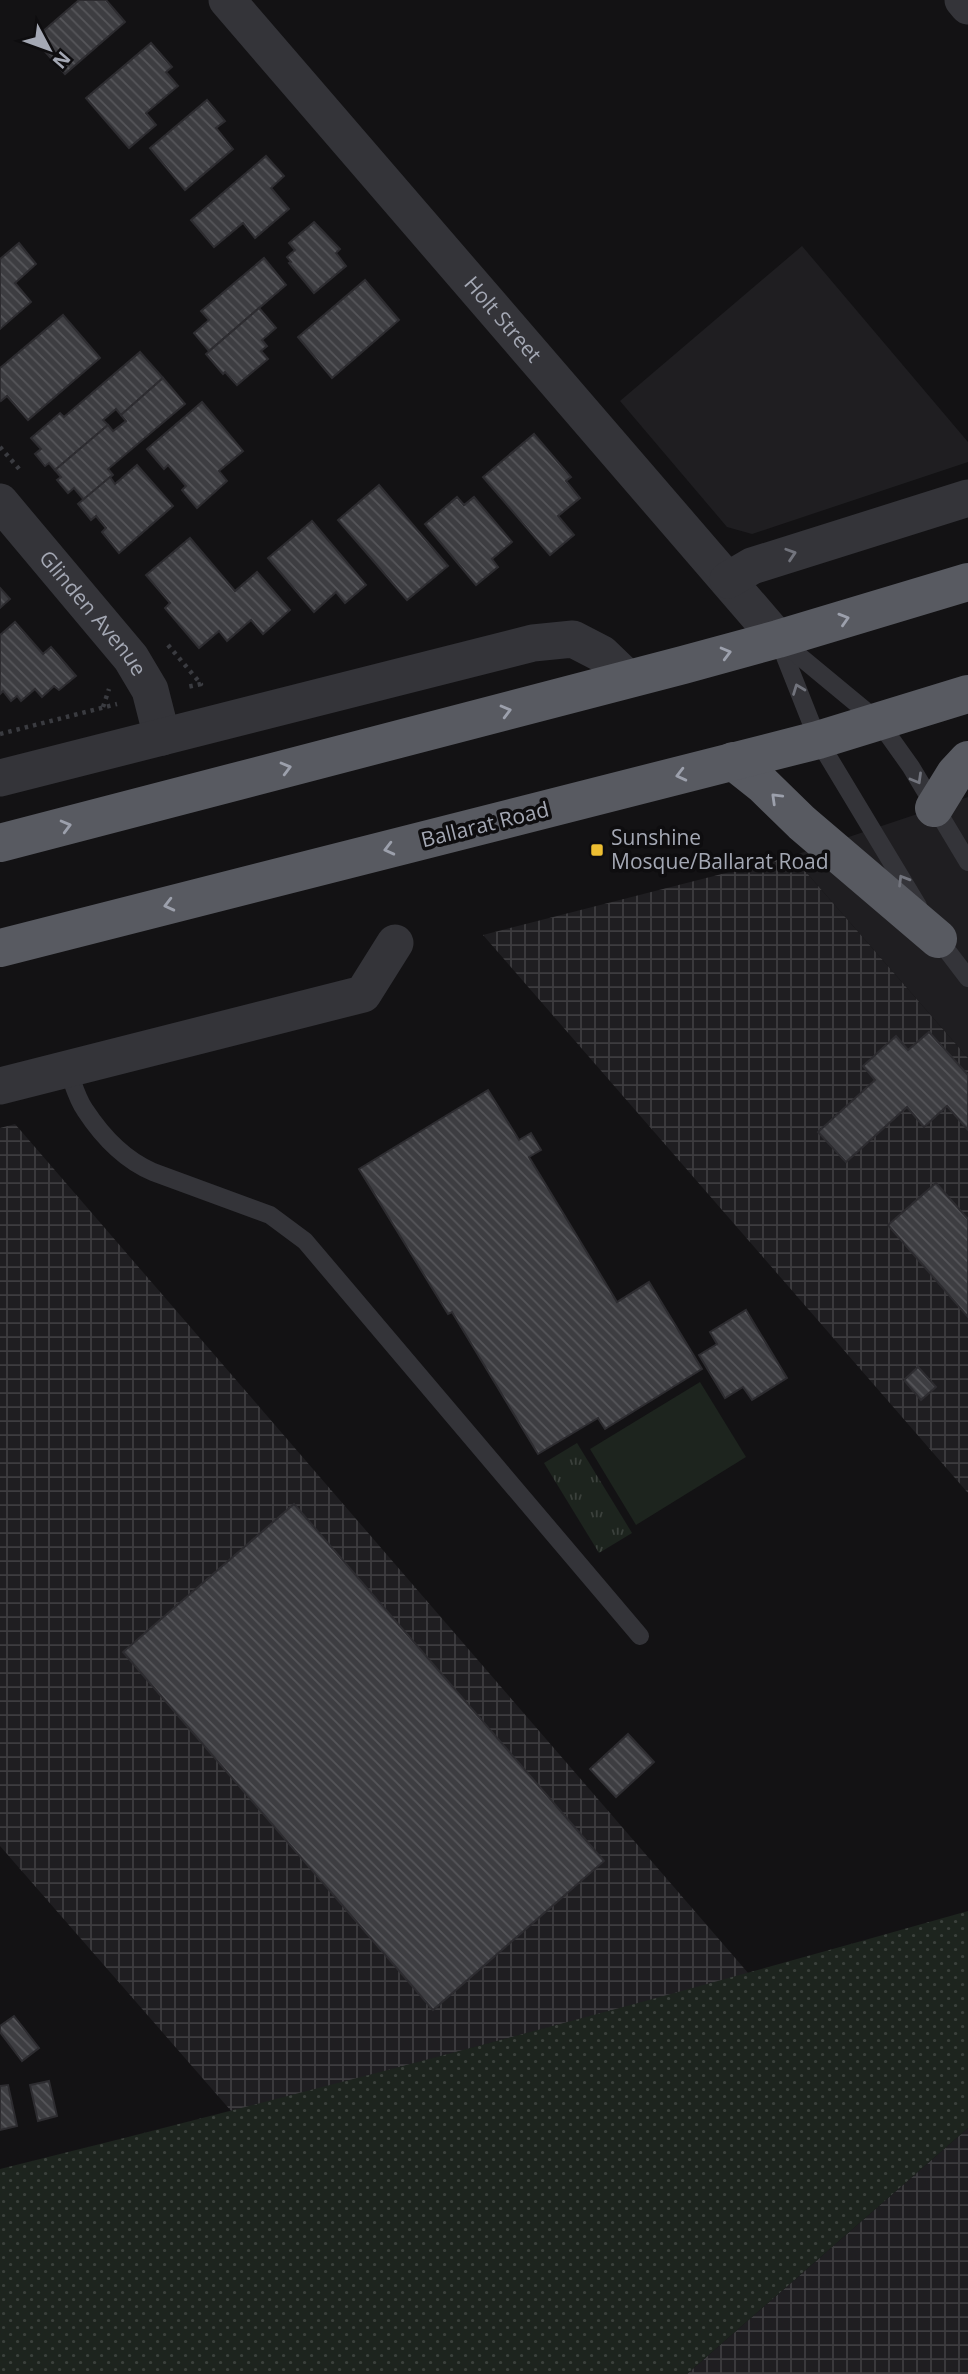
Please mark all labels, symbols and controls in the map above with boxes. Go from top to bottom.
north arrow [14,14,84,84]
text: N [47,46,77,75]
street label: Holt Street [458,270,548,368]
street label: Glinden Avenue [33,544,153,681]
one-way arrow [784,548,796,562]
one-way arrow [837,613,849,627]
one-way arrow [720,647,732,661]
one-way arrow [793,684,807,696]
one-way arrow [500,705,512,719]
one-way arrow [280,762,292,777]
one-way arrow [675,767,687,781]
one-way arrow [909,771,922,784]
one-way arrow [772,794,784,806]
street label: Ballarat Road [418,795,552,853]
one-way arrow [60,820,72,834]
place label: Sunshine Mosque/Ballarat Road [611,823,829,875]
one-way arrow [383,841,395,855]
marker: Sunshine Mosque/Ballarat Road [589,842,605,858]
one-way arrow [898,875,911,888]
one-way arrow [163,897,175,911]

